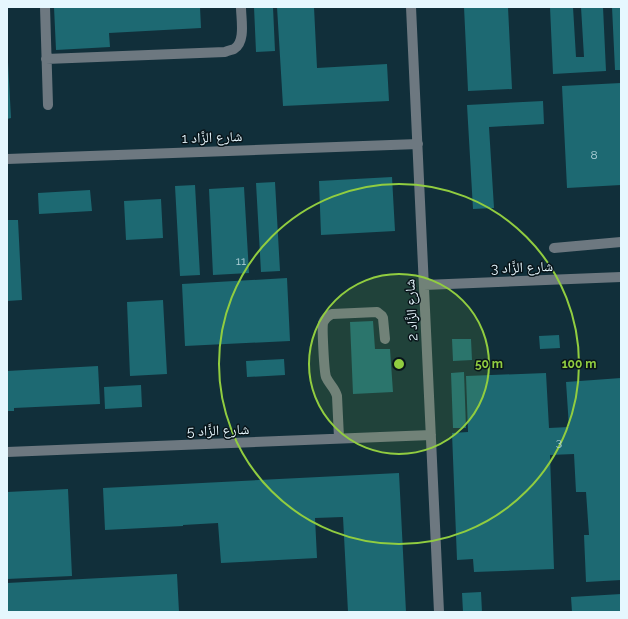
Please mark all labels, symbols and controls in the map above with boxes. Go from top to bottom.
street label: شارع الزَّاد 1 [181,128,243,148]
house number: 8 [590,148,598,162]
house number: 11 [236,254,246,268]
street label: شارع الزَّاد 3 [491,258,553,278]
street label: شارع الزَّاد 2 [401,278,423,341]
centre of rings [392,357,406,371]
text: 50 m [475,357,503,371]
text: 100 m [562,357,596,371]
street label: شارع الزَّاد 5 [186,421,250,441]
house number: 3 [556,435,562,449]

